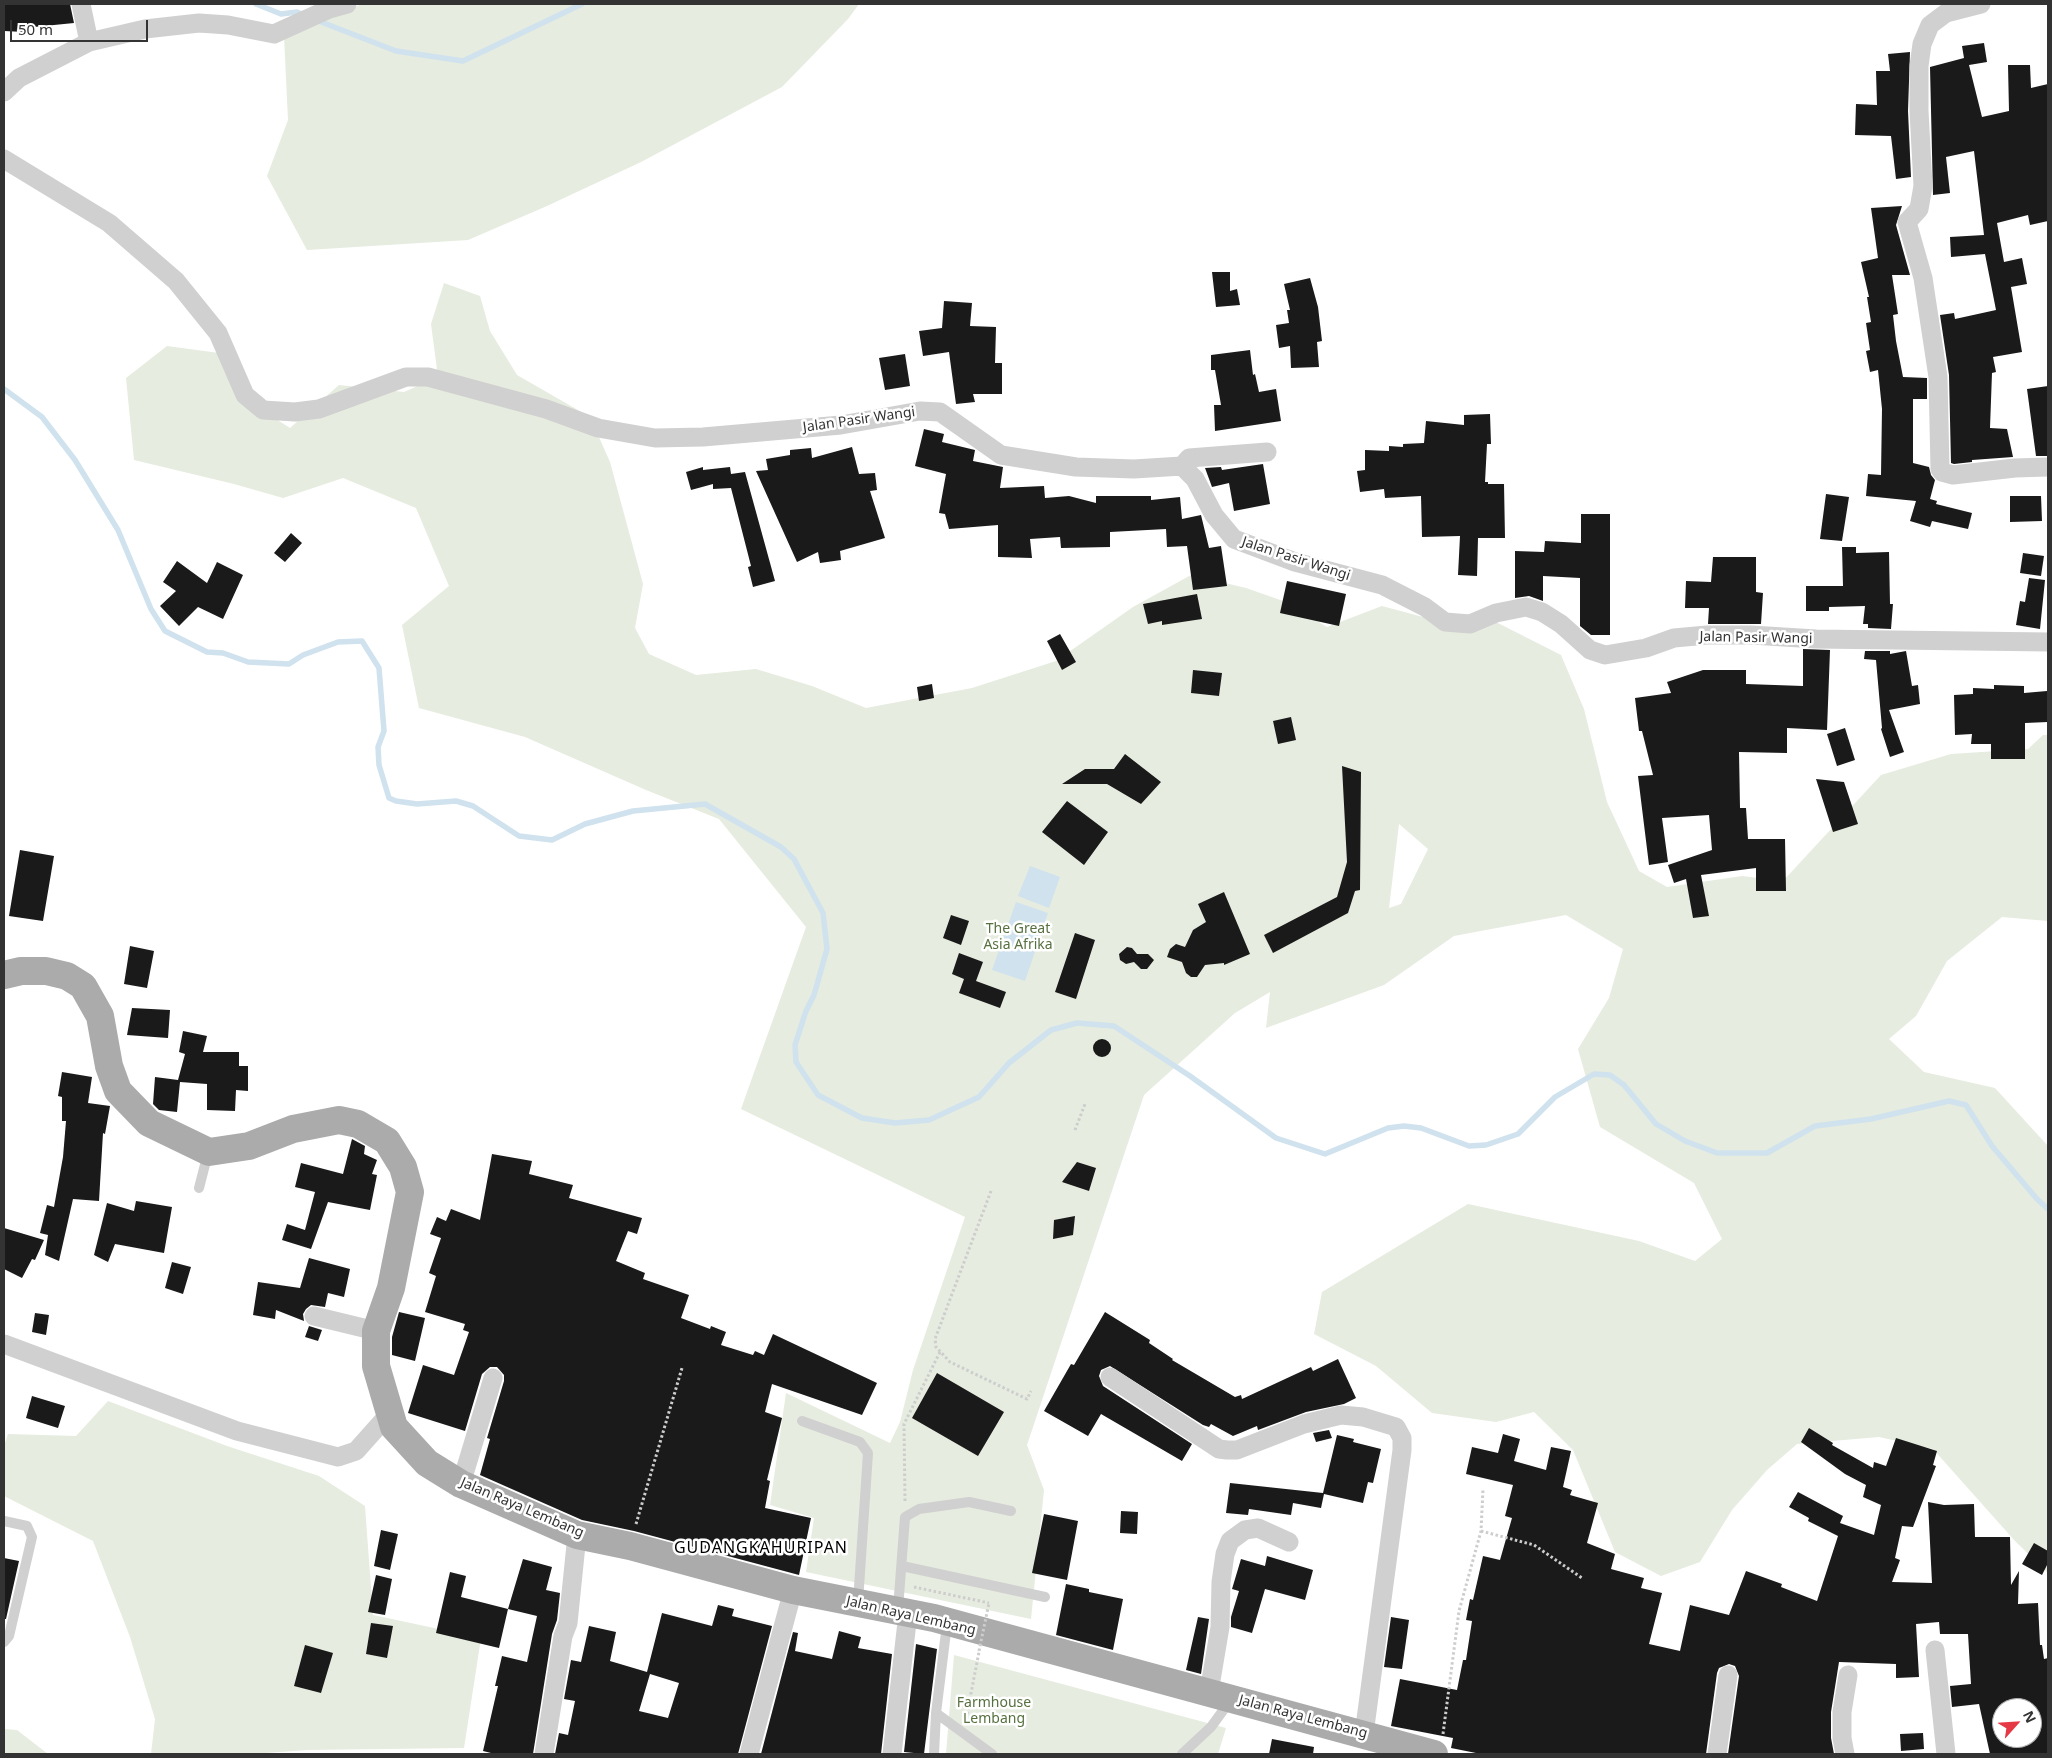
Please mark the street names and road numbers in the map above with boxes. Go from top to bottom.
street label: Jalan Pasir Wangi [802,404,916,436]
street label: Jalan Pasir Wangi [1240,534,1352,584]
street label: Jalan Pasir Wangi [1699,629,1813,647]
street label: Jalan Raya Lembang [458,1474,586,1542]
street label: Jalan Raya Lembang [844,1593,978,1639]
street label: Jalan Raya Lembang [1237,1692,1369,1742]

